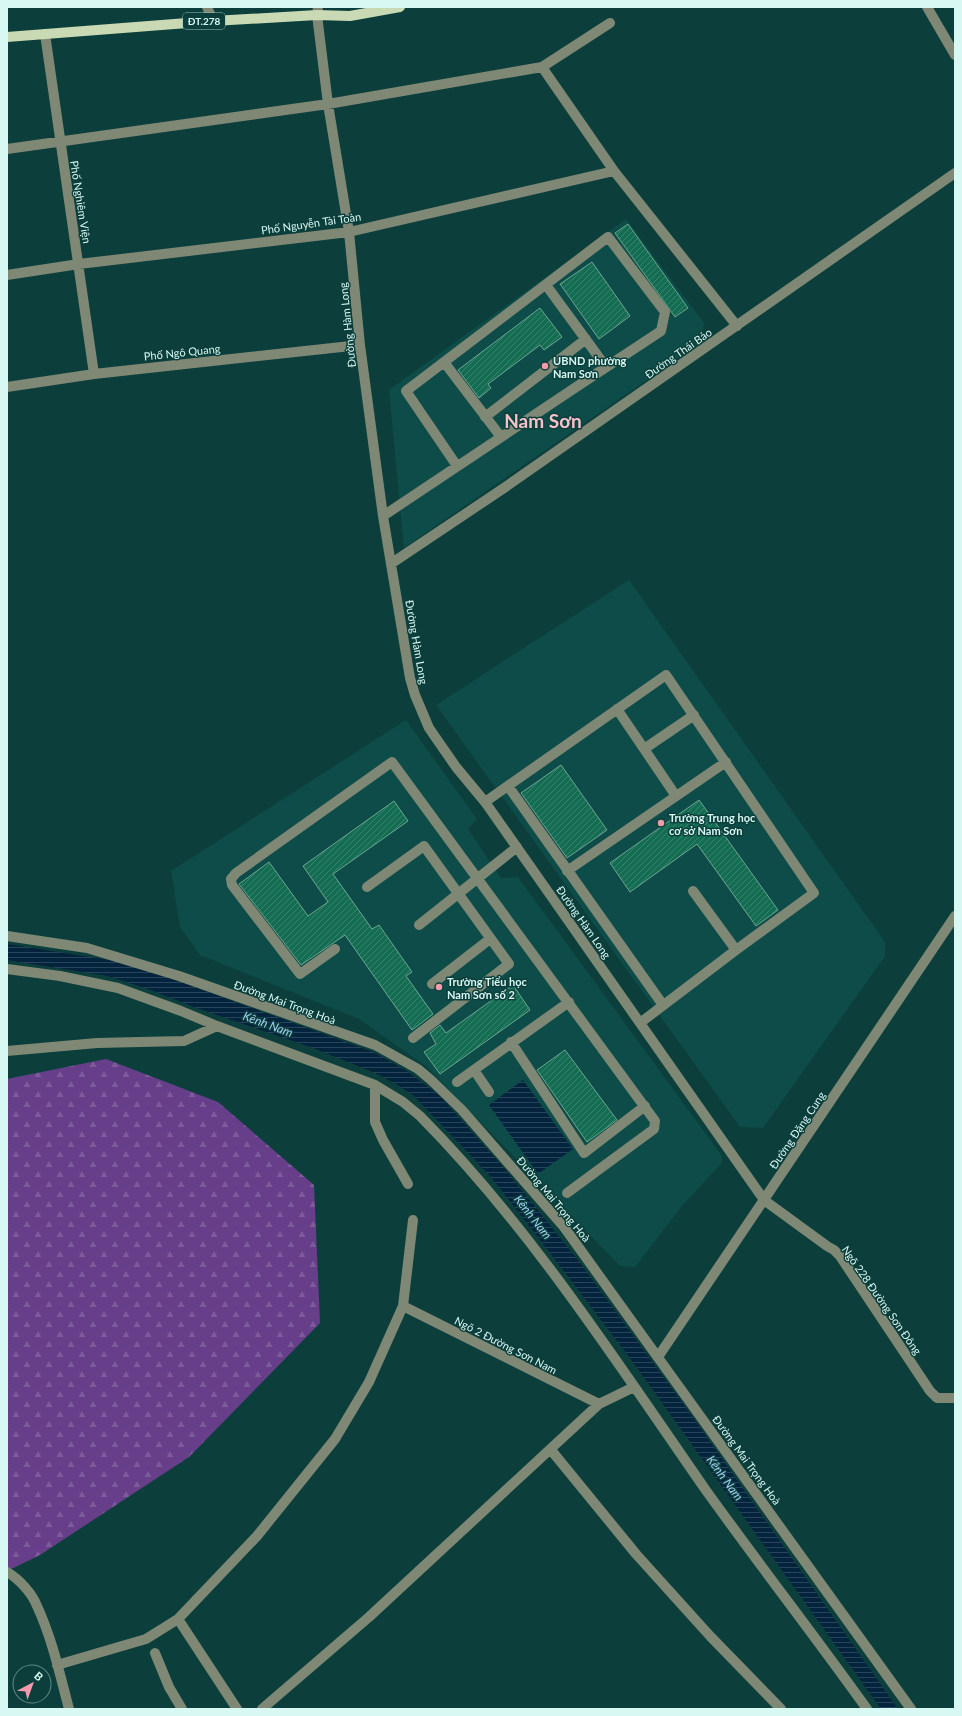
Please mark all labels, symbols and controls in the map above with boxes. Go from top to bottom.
road number: ĐT.278 [183,13,225,29]
street label: Phố Nghiêm Viện [68,160,94,244]
street label: Phố Nguyễn Tài Toàn [260,210,362,236]
street label: Đường Hàm Long [336,281,358,368]
street label: Đường Thái Bảo [642,325,714,381]
street label: Phố Ngô Quang [143,341,221,362]
place label: UBND phường Nam Sơn [553,354,627,380]
marker: UBND phường Nam Sơn [540,361,550,371]
district label: Nam Sơn [504,409,582,432]
street label: Đường Hàm Long [403,599,431,686]
place label: Trường Trung học cơ sở Nam Sơn [669,811,756,837]
marker: Trường Trung học cơ sở Nam Sơn [656,818,666,828]
street label: Đường Hàm Long [554,883,614,961]
place label: Trường Tiểu học Nam Sơn số 2 [447,975,528,1001]
street label: Đường Mai Trọng Hoà [232,978,338,1026]
marker: Trường Tiểu học Nam Sơn số 2 [434,982,444,992]
water label: Kênh Nam [241,1008,295,1040]
street label: Đường Đặng Cung [766,1089,828,1171]
street label: Đường Mai Trọng Hoà [515,1154,593,1244]
water label: Kênh Nam [511,1192,555,1242]
street label: Ngõ 228 Đường Sơn Đông [839,1243,925,1357]
street label: Ngõ 2 Đường Sơn Nam [453,1314,559,1376]
street label: Đường Mai Trọng Hoà [710,1413,784,1507]
water label: Kênh Nam [704,1453,746,1503]
north arrow [12,1664,52,1704]
text: B [32,1669,46,1683]

